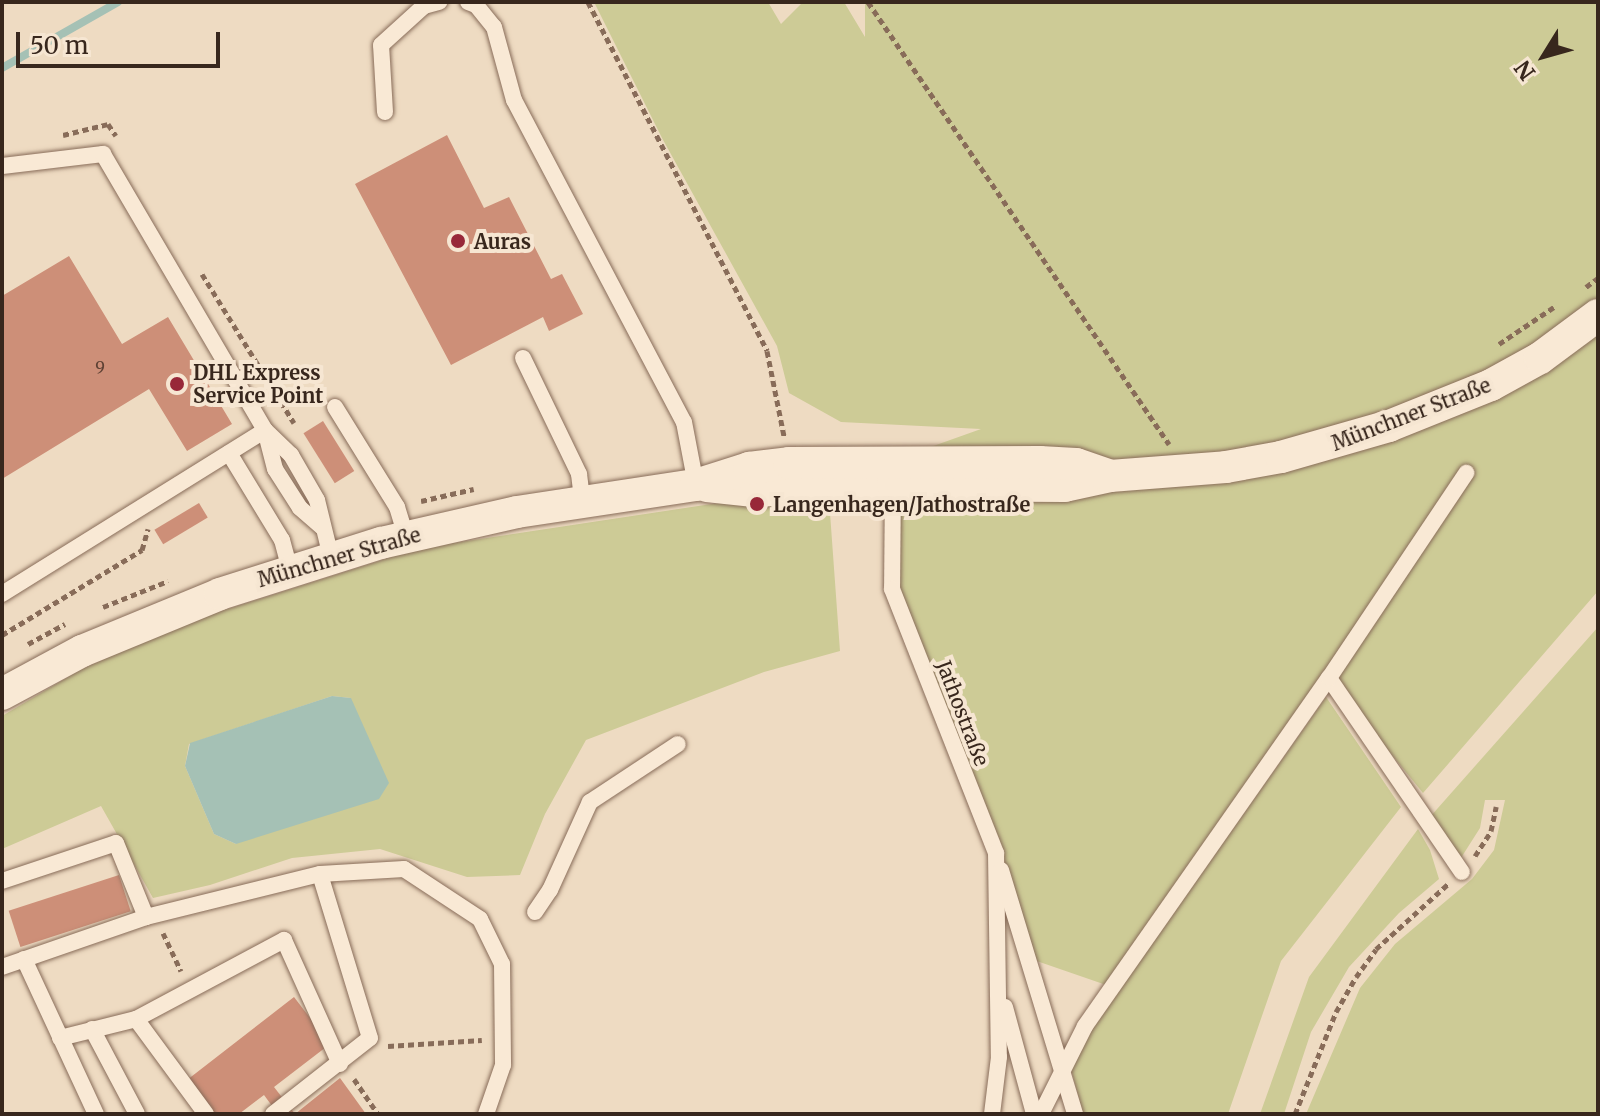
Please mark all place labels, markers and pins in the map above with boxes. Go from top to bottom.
place label: Auras [474,229,531,253]
marker: Auras [449,232,467,250]
place label: DHL Express Service Point [193,360,323,407]
marker: DHL Express Service Point [168,375,186,393]
place label: Langenhagen/Jathostraße [773,492,1030,516]
marker: Langenhagen/Jathostraße [748,495,766,513]

